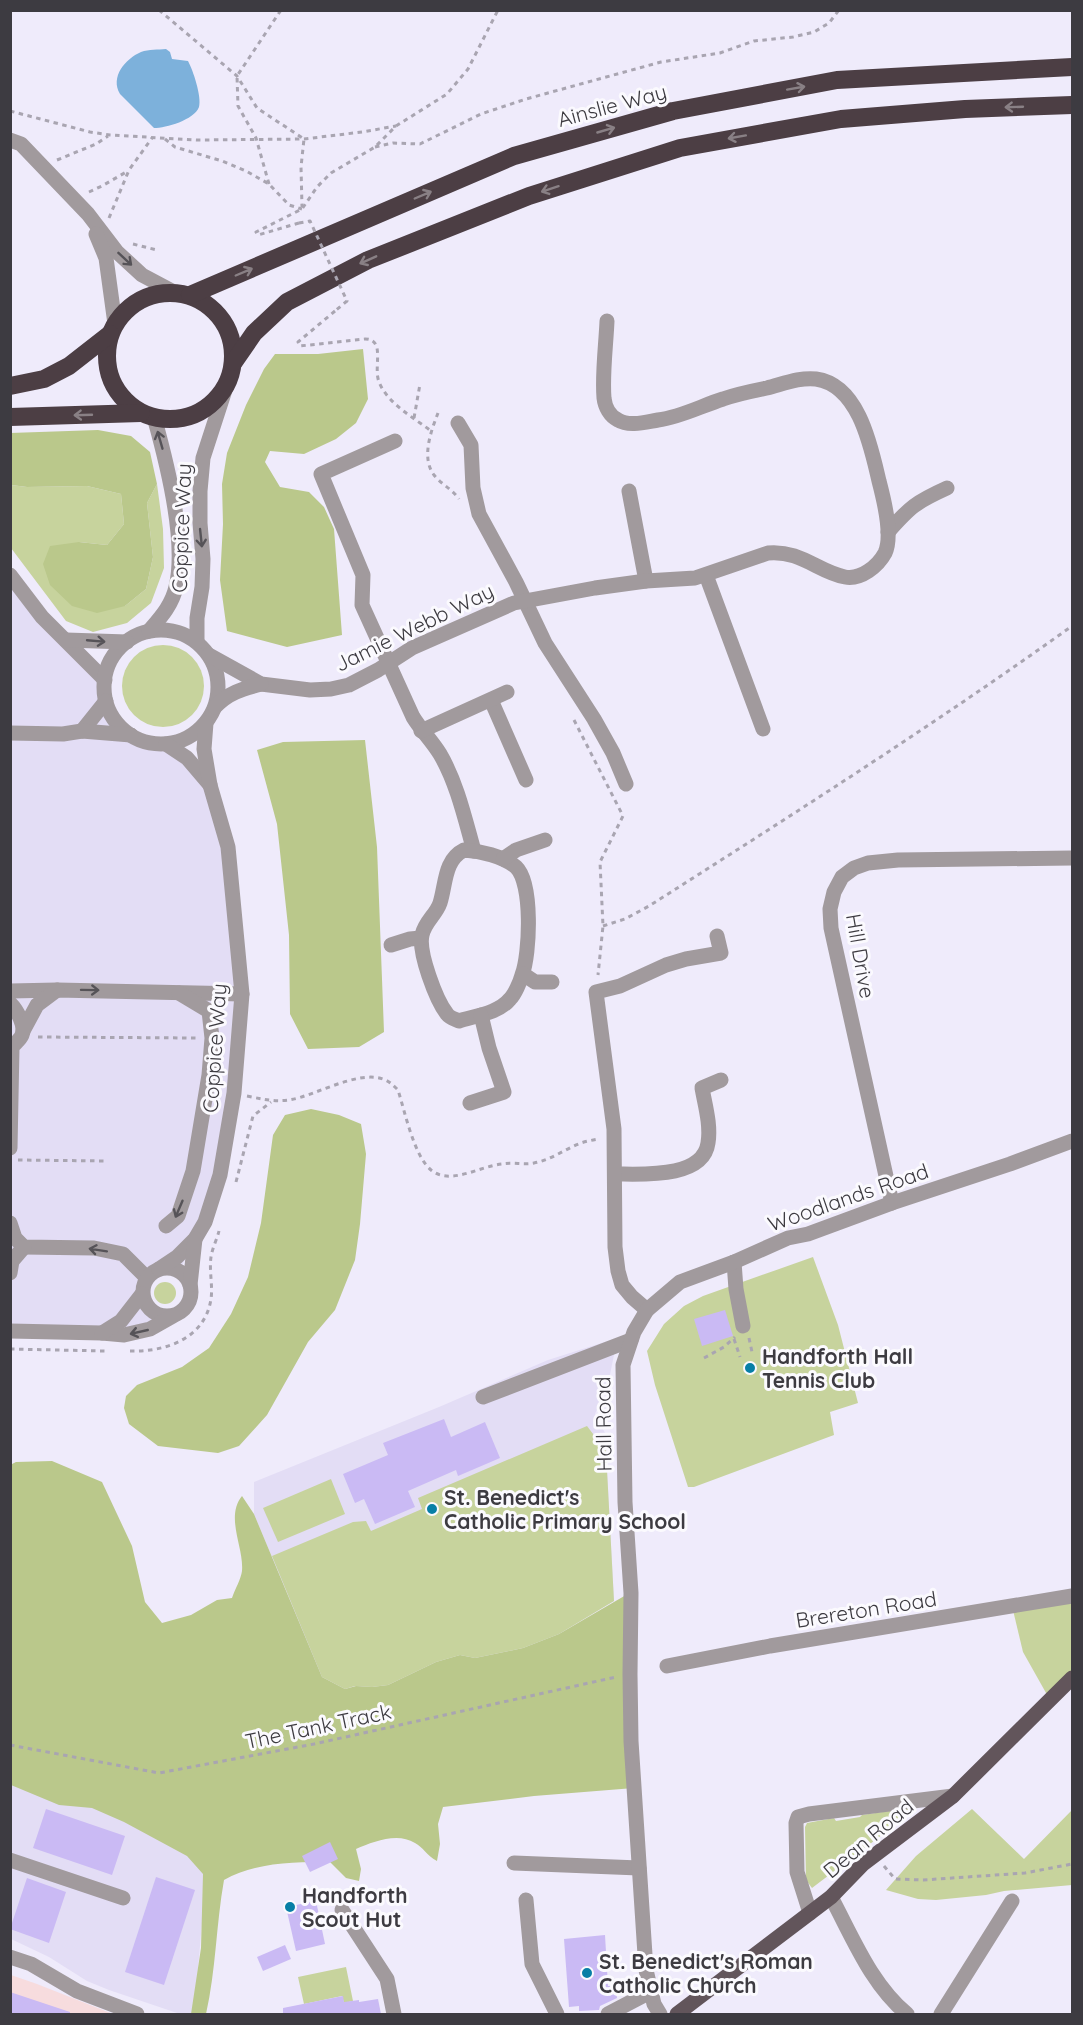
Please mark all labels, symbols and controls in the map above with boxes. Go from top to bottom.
street label: Ainslie Way [555,78,669,132]
one-way arrow [786,82,806,93]
one-way arrow [1005,101,1025,113]
one-way arrow [596,123,615,135]
one-way arrow [728,132,747,143]
one-way arrow [541,185,560,196]
one-way arrow [413,189,431,200]
one-way arrow [117,252,132,266]
one-way arrow [359,256,377,267]
one-way arrow [234,266,252,277]
one-way arrow [74,409,94,420]
one-way arrow [154,431,166,450]
street label: Coppice Way [166,463,196,593]
one-way arrow [196,527,207,547]
street label: Jamie Webb Way [330,577,498,677]
one-way arrow [86,636,106,647]
street label: Hill Drive [841,912,881,1000]
street label: Coppice Way [197,982,231,1114]
one-way arrow [79,985,99,996]
street label: Woodlands Road [764,1157,932,1237]
one-way arrow [173,1199,184,1217]
one-way arrow [89,1244,109,1255]
one-way arrow [130,1327,149,1338]
place label: Handforth Hall Tennis Club [762,1343,913,1393]
marker: Handforth Hall Tennis Club [743,1361,757,1375]
street label: Hall Road [589,1376,617,1472]
place label: St. Benedict's Catholic Primary School [444,1484,686,1534]
marker: St. Benedict's Catholic Primary School [425,1502,439,1516]
street label: Brereton Road [794,1585,938,1633]
street label: The Tank Track [243,1698,393,1754]
street label: Dean Road [818,1793,918,1883]
place label: Handforth Scout Hut [302,1882,408,1932]
marker: Handforth Scout Hut [283,1900,297,1914]
place label: St. Benedict's Roman Catholic Church [599,1948,813,1998]
marker: St. Benedict's Roman Catholic Church [580,1966,594,1980]

